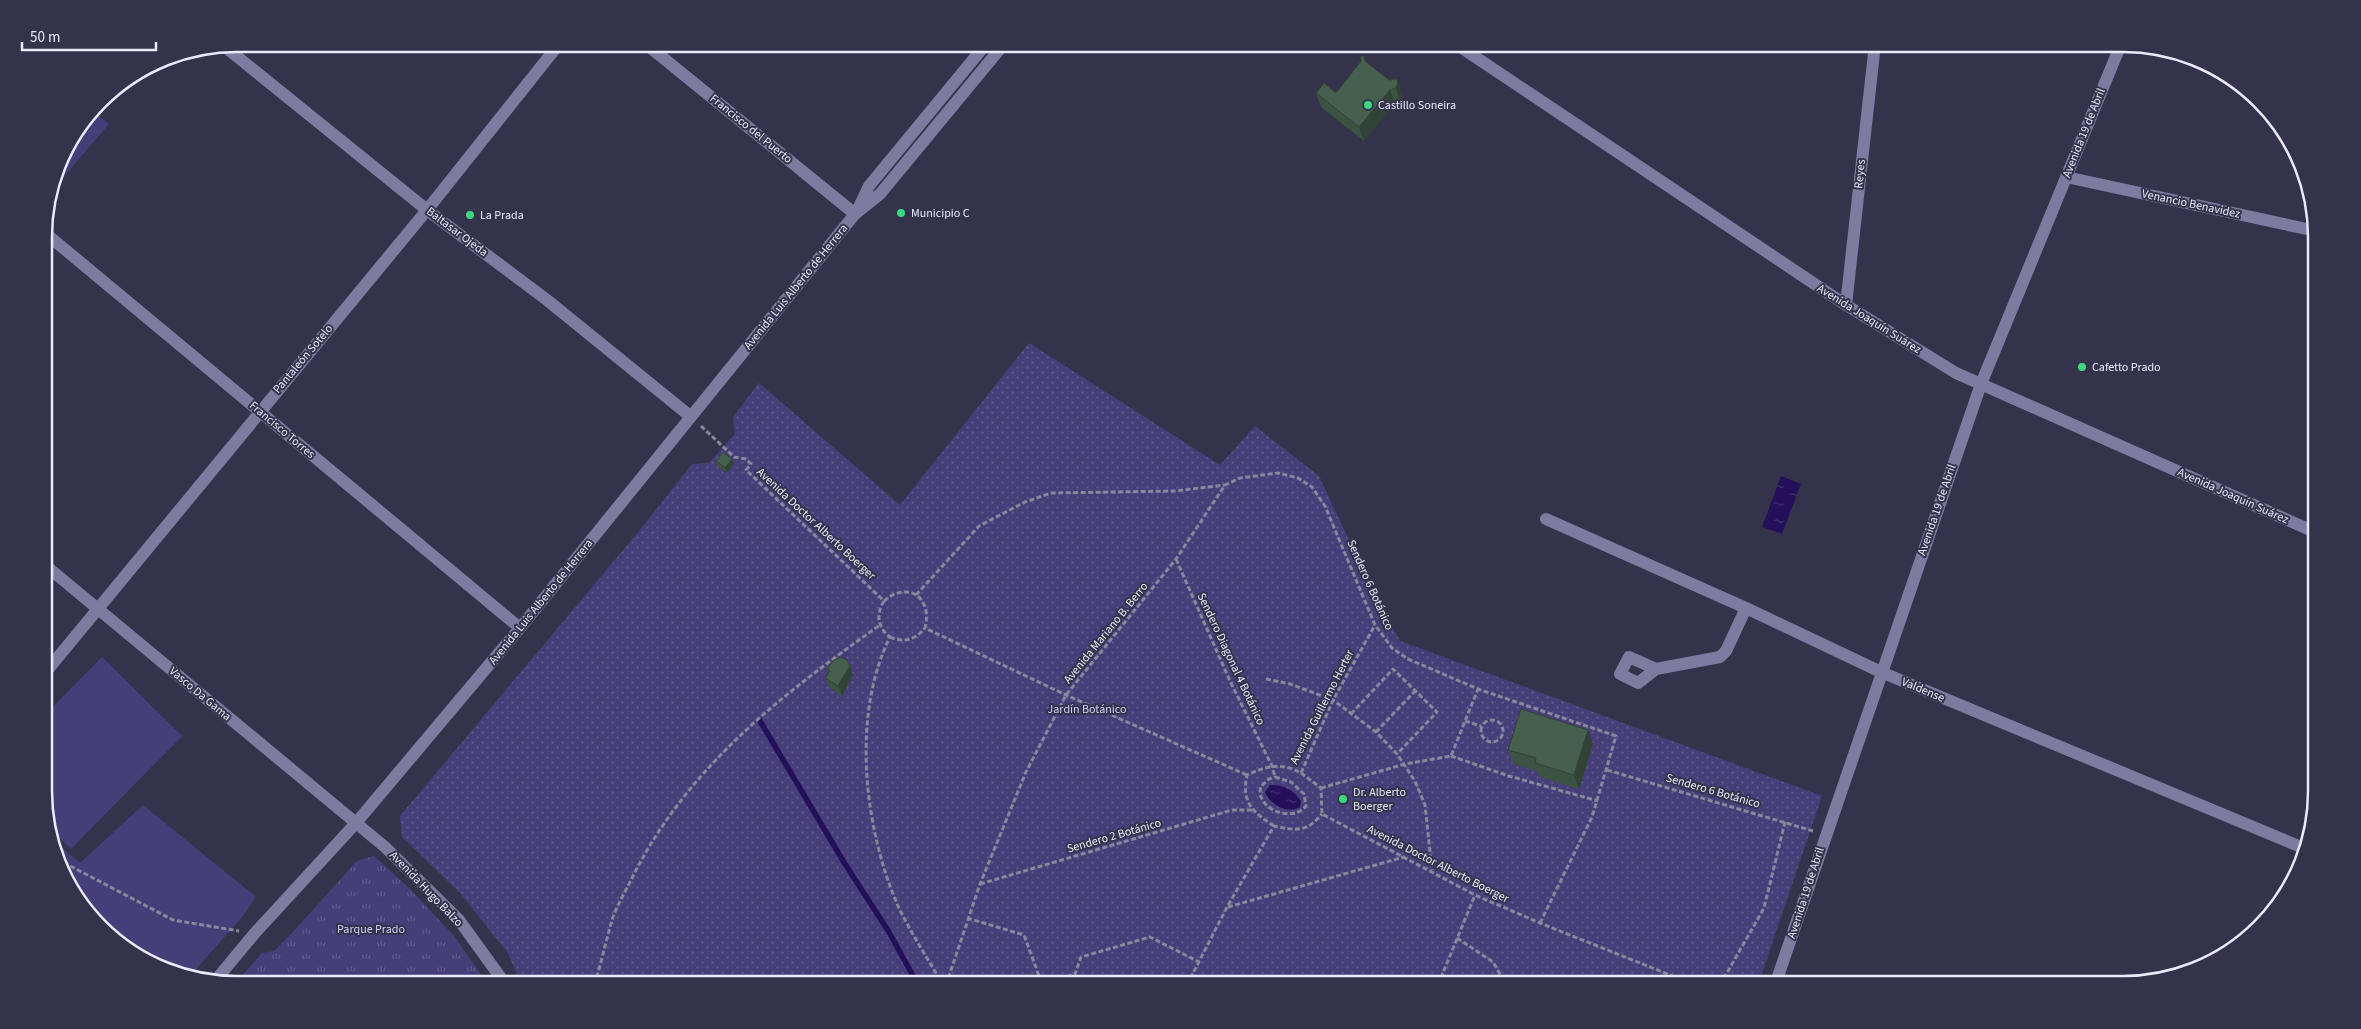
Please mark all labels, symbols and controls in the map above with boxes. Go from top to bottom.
scale bar [22,20,156,52]
text: 50 m [30,27,60,48]
street label: Avenida 19 de Abril [2058,86,2110,180]
street label: Francisco del Puerto [706,90,796,168]
place label: Castillo Soneira [1378,97,1456,114]
marker: Castillo Soneira [1362,99,1374,111]
street label: Reyes [1850,159,1870,189]
street label: Venancio Benavidez [2140,185,2242,223]
street label: Baltasar Ojeda [423,203,491,261]
place label: Municipio C [911,205,970,222]
place label: La Prada [480,207,524,224]
marker: Municipio C [895,207,907,219]
marker: La Prada [464,209,476,221]
street label: Avenida Luis Alberto de Herrera [740,221,852,353]
street label: Avenida Joaquín Suárez [1814,280,1924,358]
street label: Pantaleón Sotelo [269,321,337,397]
place label: Cafetto Prado [2092,359,2161,376]
marker: Cafetto Prado [2076,361,2088,373]
street label: Francisco Torres [245,397,319,463]
street label: Avenida 19 de Abril [1913,462,1961,558]
street label: Avenida Doctor Alberto Boerger [753,464,880,584]
street label: Avenida Joaquín Suárez [2175,464,2291,528]
street label: Avenida Luis Alberto de Herrera [485,536,597,668]
street label: Sendero 6 Botánico [1342,537,1398,633]
street label: Avenida Mariano B. Berro [1060,579,1152,687]
street label: Sendero Diagonal 4 Botánico [1193,590,1269,728]
street label: Avenida Guillermo Herter [1286,646,1359,767]
street label: Vasco Da Gama [165,663,235,725]
street label: Valdense [1899,673,1947,707]
park label: Jardín Botánico [1048,701,1126,718]
street label: Sendero 6 Botánico [1664,769,1762,813]
place label: Dr. Alberto Boerger [1353,784,1406,815]
marker: Dr. Alberto Boerger [1337,793,1349,805]
street label: Sendero 2 Botánico [1065,814,1163,858]
street label: Avenida Doctor Alberto Boerger [1364,821,1513,908]
street label: Avenida 19 de Abril [1783,845,1829,941]
street label: Avenida Hugo Balzo [385,847,467,931]
park label: Parque Prado [337,921,405,938]

